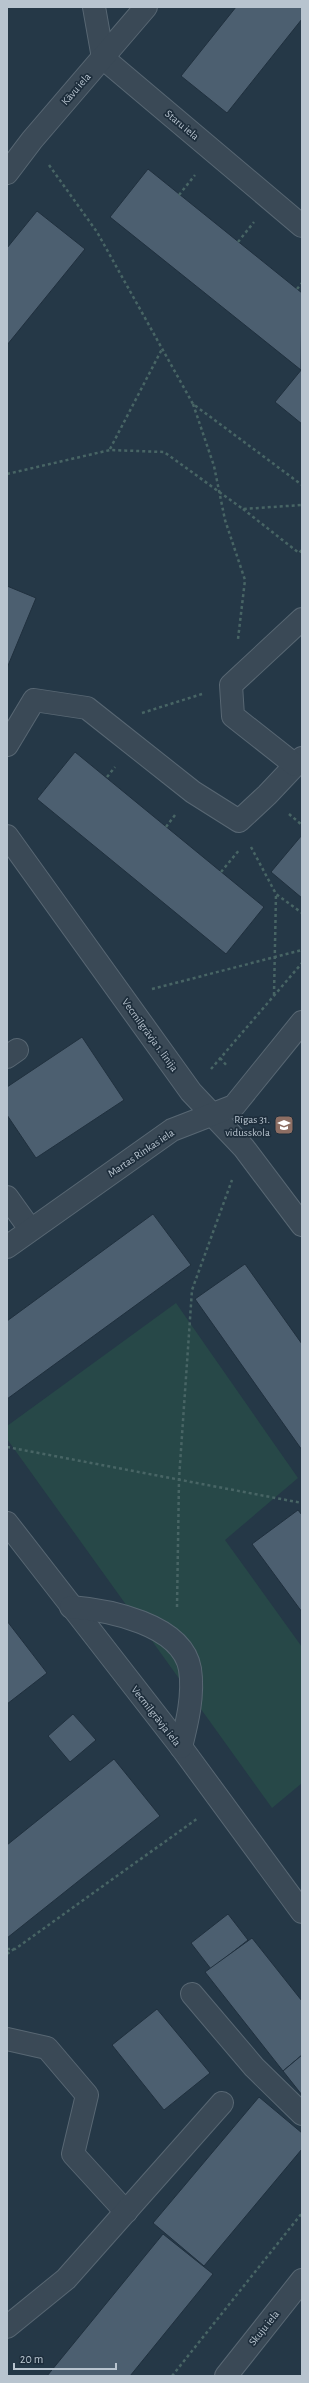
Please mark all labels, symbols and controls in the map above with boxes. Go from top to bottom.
street label: Kāvu iela [59,71,93,107]
street label: Staru iela [163,108,201,142]
street label: Vecmīlgrāvja 1. līnija [120,997,180,1073]
place label: Rīgas 31. vidusskola [225,1114,270,1138]
school or university icon: Rīgas 31. vidusskola [273,1114,295,1136]
street label: Martas Rinkas iela [106,1127,176,1179]
street label: Vecmīlgrāvja iela [129,1684,183,1748]
street label: Skuju iela [247,2308,281,2348]
scale bar [14,2345,116,2371]
text: 20 m [20,2353,43,2365]

